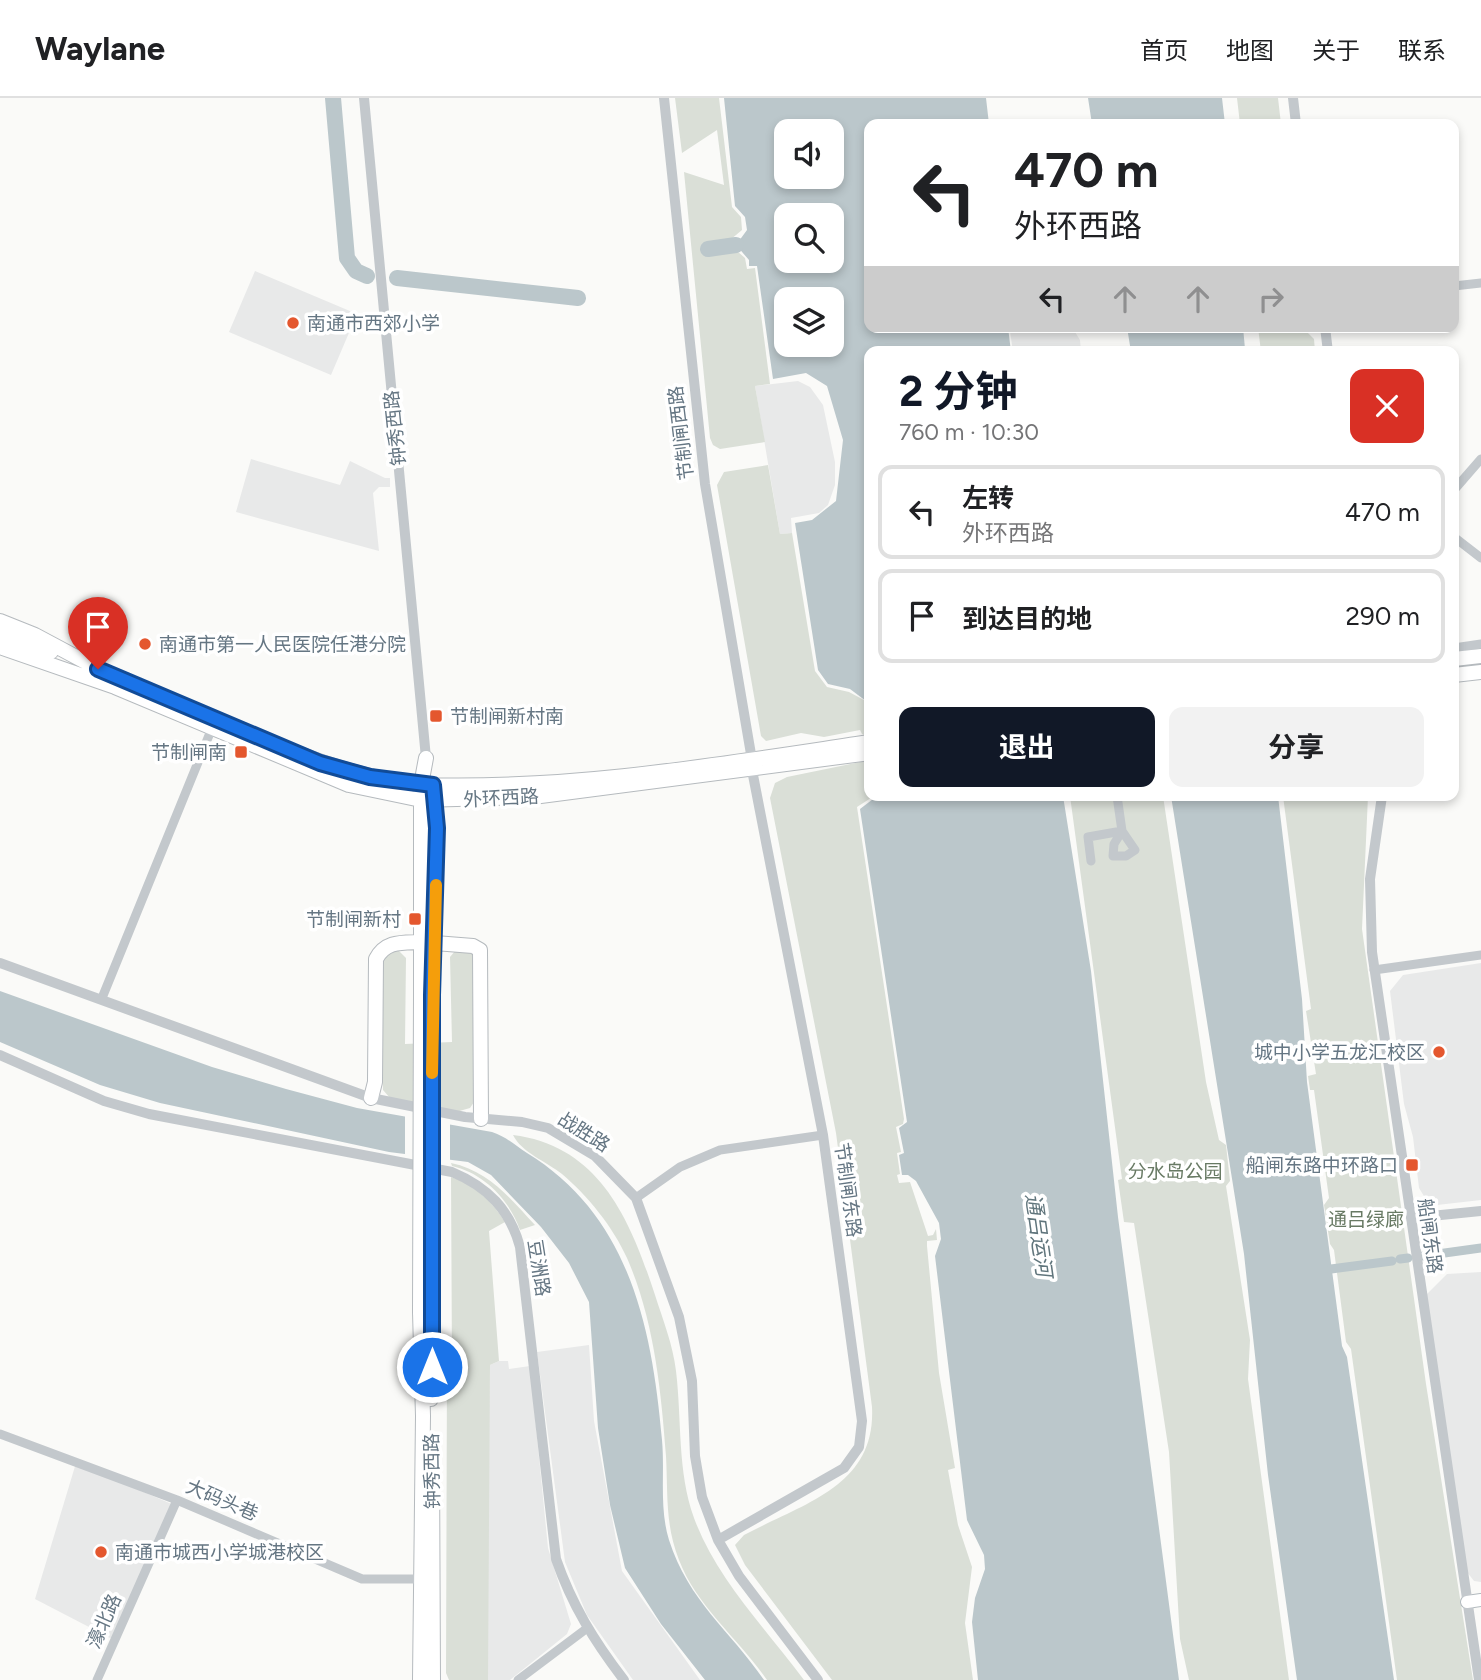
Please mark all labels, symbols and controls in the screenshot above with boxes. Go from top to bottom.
text: Waylane [35,29,165,68]
text: 首页 [1140,36,1188,65]
text: 地图 [1226,36,1274,65]
text: 关于 [1312,36,1360,65]
text: 联系 [1398,36,1446,65]
map controls [774,119,844,357]
button: sound [774,119,844,189]
text: 470 m [1014,140,1158,199]
icon: left [899,147,990,238]
button: search [774,203,844,273]
text: 外环西路 [1014,207,1142,245]
icon: left [1033,280,1071,318]
icon: ahead [1106,280,1144,318]
icon: ahead [1179,280,1217,318]
icon: right [1252,280,1290,318]
button: layers [774,287,844,357]
place label: 南通市西郊小学 [307,312,440,335]
marker: 南通市西郊小学 [285,315,301,331]
text: 2 分钟 [899,366,1017,417]
button: close [1350,369,1424,443]
street label: 节制闸西路 [664,384,698,482]
street label: 钟秀西路 [380,389,410,467]
text: 760 m · 10:30 [899,418,1039,446]
text: 左转 [962,482,1014,514]
icon: left [903,493,941,531]
text: 470 m [1345,496,1420,528]
text: 外环西路 [962,519,1054,547]
pin [68,597,128,669]
icon: arrive [903,597,941,635]
text: 290 m [1346,600,1420,632]
text: 到达目的地 [962,603,1092,635]
icon: arrive [79,608,117,646]
place label: 南通市第一人民医院任港分院 [159,633,406,656]
marker: 南通市第一人民医院任港分院 [137,636,153,652]
place label: 节制闸新村南 [450,705,564,728]
button: 退出 [899,707,1155,787]
button: 分享 [1169,707,1424,787]
marker: 节制闸新村南 [428,708,444,724]
place label: 节制闸南 [151,741,227,764]
marker: 节制闸南 [233,744,249,760]
street label: 外环西路 [462,785,540,811]
place label: 节制闸新村 [306,908,401,931]
marker: 节制闸新村 [407,911,423,927]
place label: 城中小学五龙汇校区 [1254,1041,1425,1064]
marker: 城中小学五龙汇校区 [1431,1044,1447,1060]
street label: 战胜路 [554,1107,614,1157]
street label: 节制闸东路 [830,1141,866,1239]
place label: 船闸东路中环路口 [1246,1154,1398,1177]
marker: 船闸东路中环路口 [1404,1157,1420,1173]
park label: 分水岛公园 [1127,1160,1223,1183]
water label: 通吕运河 [1021,1192,1058,1282]
street label: 船闸东路 [1413,1197,1447,1275]
park label: 通吕绿廊 [1328,1208,1404,1231]
street label: 豆洲路 [523,1238,555,1298]
position arrow [395,1330,469,1404]
street label: 钟秀西路 [420,1433,444,1509]
street label: 大码头巷 [183,1475,261,1525]
place label: 南通市城西小学城港校区 [115,1541,324,1564]
marker: 南通市城西小学城港校区 [93,1544,109,1560]
street label: 濠北路 [82,1590,126,1652]

